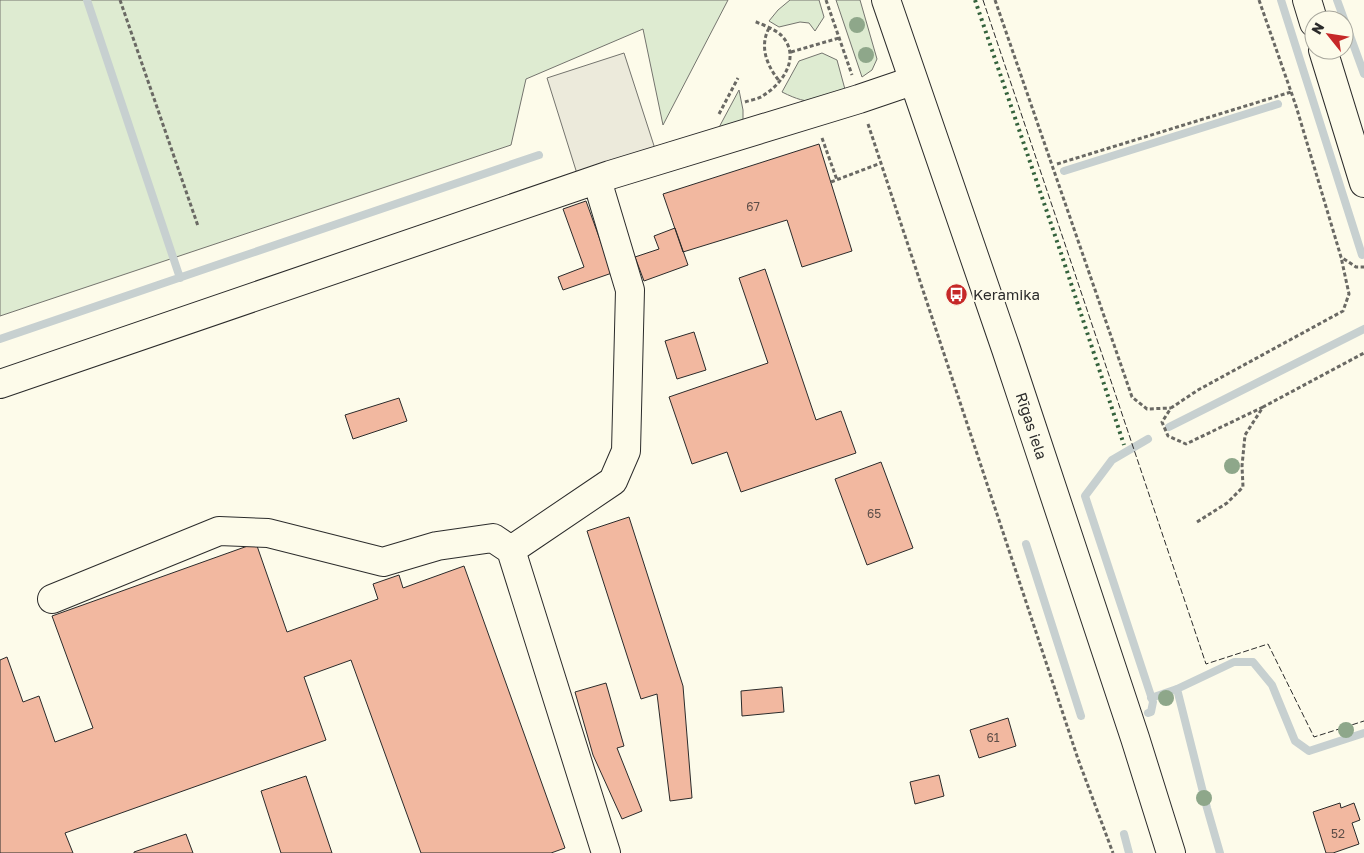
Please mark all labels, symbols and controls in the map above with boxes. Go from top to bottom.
north arrow [1304,10,1354,60]
text: N [1307,19,1327,37]
house number: 67 [746,199,760,214]
bus stop icon: Keramika [945,283,969,307]
place label: Keramika [973,285,1040,303]
street label: Rīgas iela [1013,390,1051,462]
house number: 65 [867,506,881,521]
house number: 61 [986,730,1000,745]
house number: 52 [1331,826,1345,841]

